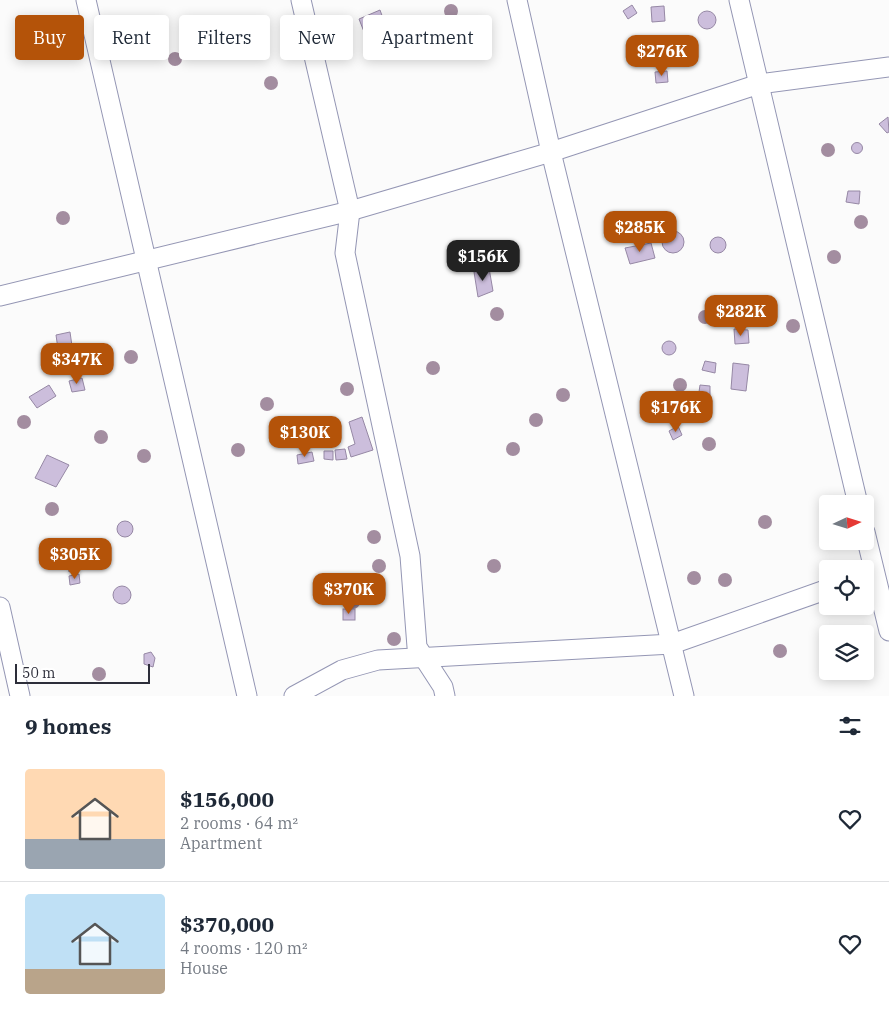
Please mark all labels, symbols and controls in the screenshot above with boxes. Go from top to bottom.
chip: Buy [15,15,84,60]
chip: Rent [94,15,169,60]
chip: Filters [179,15,270,60]
chip: New [280,15,353,60]
chip: Apartment [363,15,492,60]
pin: $276K [627,34,697,77]
text: $276K [637,41,687,61]
pin: $285K [605,210,675,253]
text: $285K [615,217,665,237]
pin: $156K [448,240,518,282]
text: $156K [458,246,508,266]
pin: $282K [706,294,776,337]
text: $282K [716,301,766,321]
pin: $347K [42,342,112,385]
text: $347K [52,349,102,369]
pin: $176K [641,390,711,433]
text: $176K [651,397,701,417]
pin: $130K [270,416,340,458]
text: $130K [280,422,330,442]
north arrow [819,495,874,550]
map controls [819,495,874,680]
pin: $305K [40,538,110,580]
text: $305K [50,544,100,564]
button: locate [819,560,874,615]
pin: $370K [314,572,384,615]
text: $370K [324,579,374,599]
button: layers [819,625,874,680]
scale bar [15,661,150,684]
text: 50 m [22,664,55,682]
text: 9 homes [25,712,111,740]
icon: filters [836,712,864,740]
text: $156,000 [180,785,274,813]
icon: home [65,789,125,849]
icon: heart [836,805,864,833]
text: 2 rooms · 64 m² [180,813,298,833]
text: Apartment [180,833,262,853]
text: $370,000 [180,910,274,938]
icon: home [65,914,125,974]
icon: heart [836,930,864,958]
text: 4 rooms · 120 m² [180,938,308,958]
text: House [180,958,228,978]

